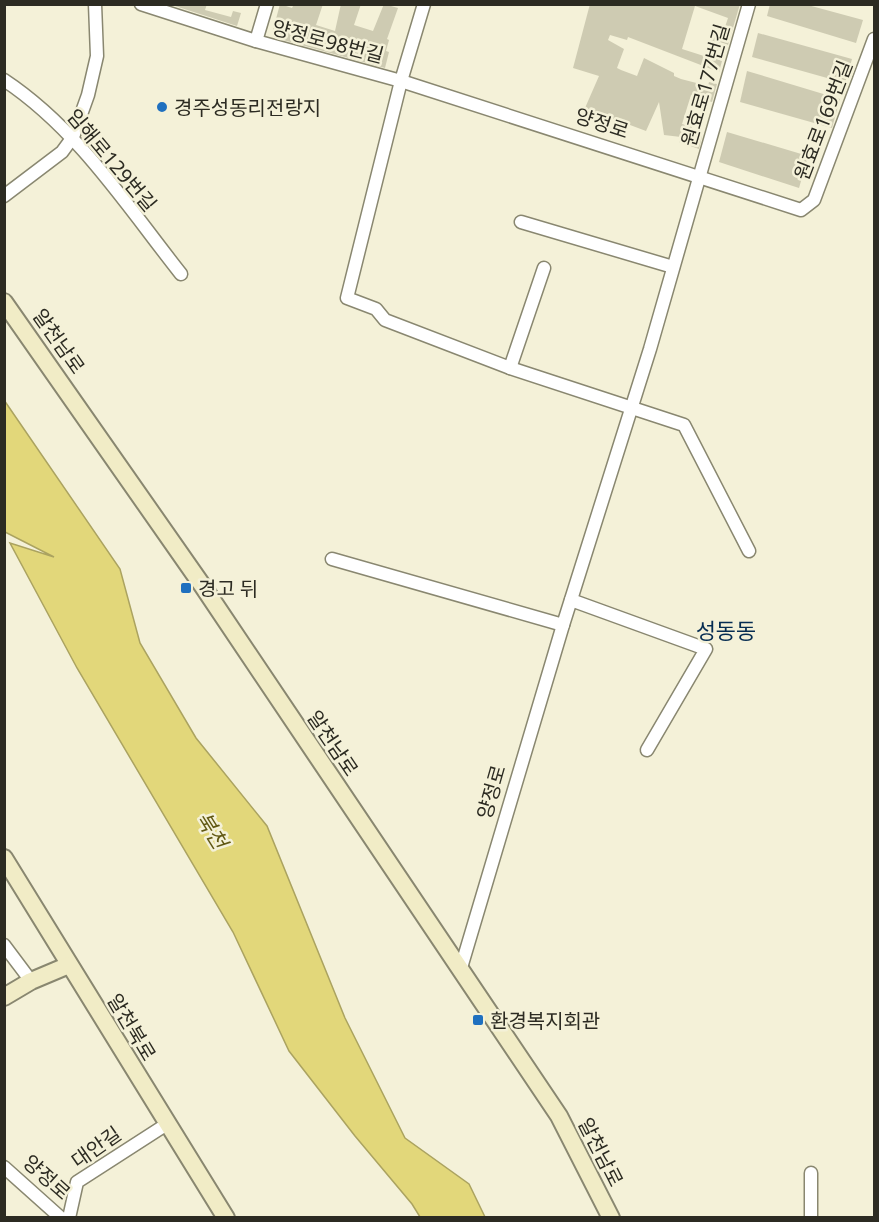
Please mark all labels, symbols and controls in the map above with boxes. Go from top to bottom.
street label: 양정로98번길 [269,13,387,69]
street label: 원효로177번길 [675,21,735,149]
street label: 원효로169번길 [788,56,858,184]
place label: 경주성동리전랑지 [174,94,321,121]
marker: 경주성동리전랑지 [155,100,169,114]
street label: 양정로 [572,102,632,144]
street label: 임해로129번길 [61,103,163,217]
street label: 알천남로 [27,303,91,379]
place label: 경고 뒤 [198,575,258,602]
marker: 경고 뒤 [179,581,193,595]
district label: 성동동 [696,615,756,645]
street label: 알천남로 [301,705,365,781]
street label: 양정로 [470,762,512,822]
water label: 북천 [190,806,236,856]
street label: 알천북로 [101,988,163,1066]
place label: 환경복지회관 [490,1007,600,1034]
marker: 환경복지회관 [471,1013,485,1027]
street label: 알천남로 [572,1113,630,1191]
street label: 대안길 [66,1120,126,1174]
street label: 양정로 [17,1148,77,1206]

